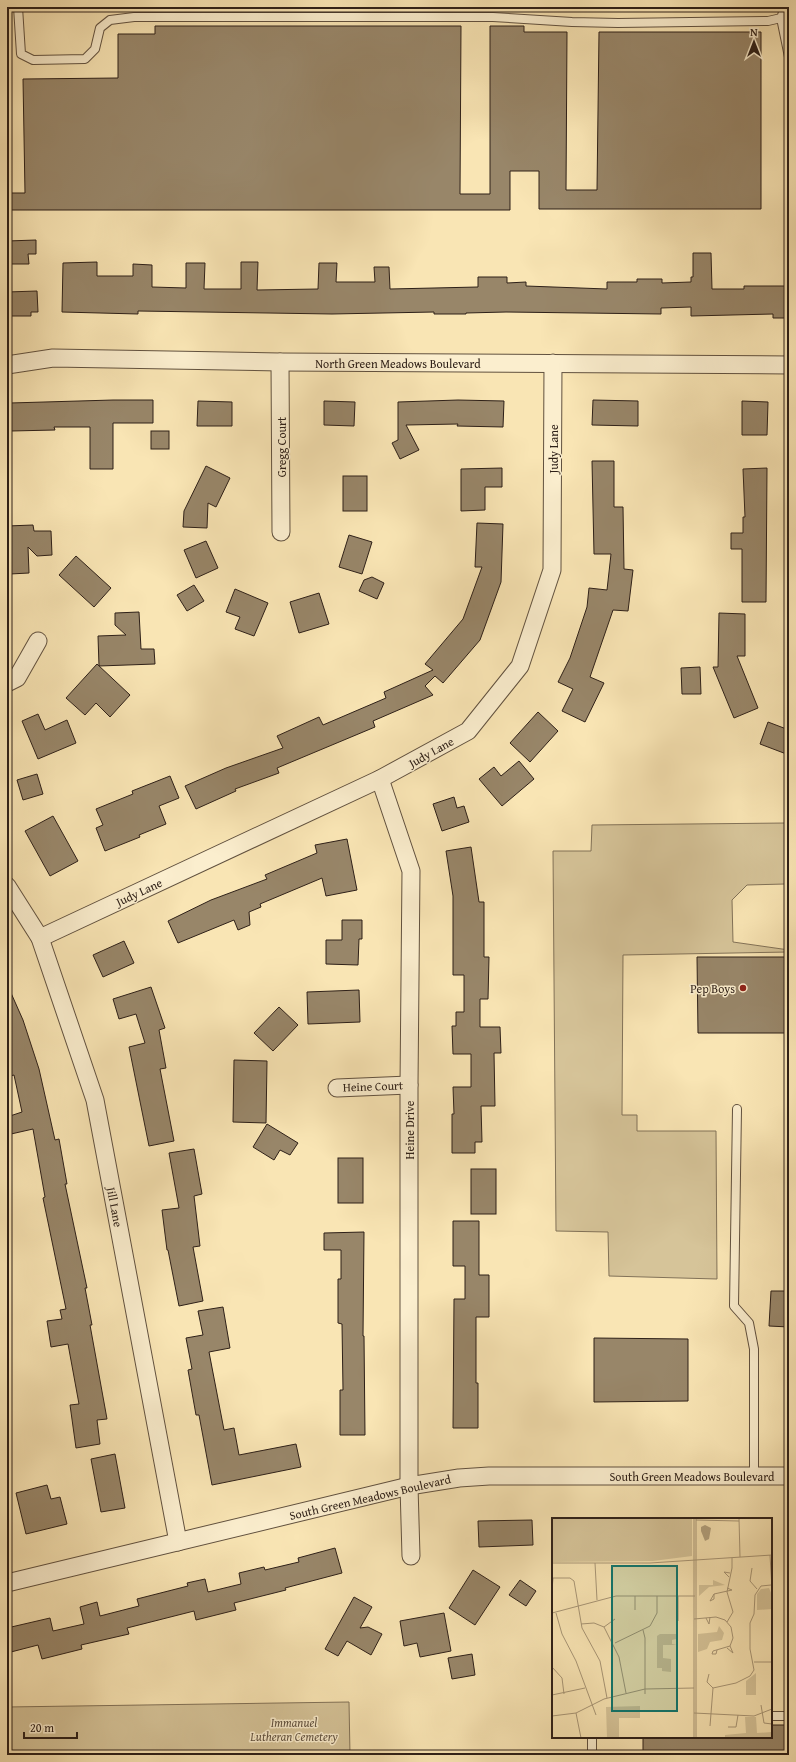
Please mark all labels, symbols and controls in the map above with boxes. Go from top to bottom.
north arrow [734,22,774,62]
text: N [750,24,758,40]
street label: North Green Meadows Boulevard [315,355,481,372]
street label: Gregg Court [273,416,290,477]
street label: Judy Lane [545,424,562,476]
street label: Judy Lane [404,732,457,772]
street label: Judy Lane [111,874,165,911]
place label: Pep Boys [690,980,735,997]
marker: Pep Boys [738,983,748,993]
street label: Heine Court [343,1076,404,1096]
street label: Heine Drive [401,1100,418,1159]
street label: Jill Lane [102,1184,127,1229]
street label: South Green Meadows Boulevard [609,1468,775,1485]
street label: South Green Meadows Boulevard [288,1470,453,1524]
inset map [552,1518,772,1738]
scale bar [24,1714,77,1740]
park label: Immanuel Lutheran Cemetery [249,1714,338,1745]
text: 20 m [30,1719,54,1736]

